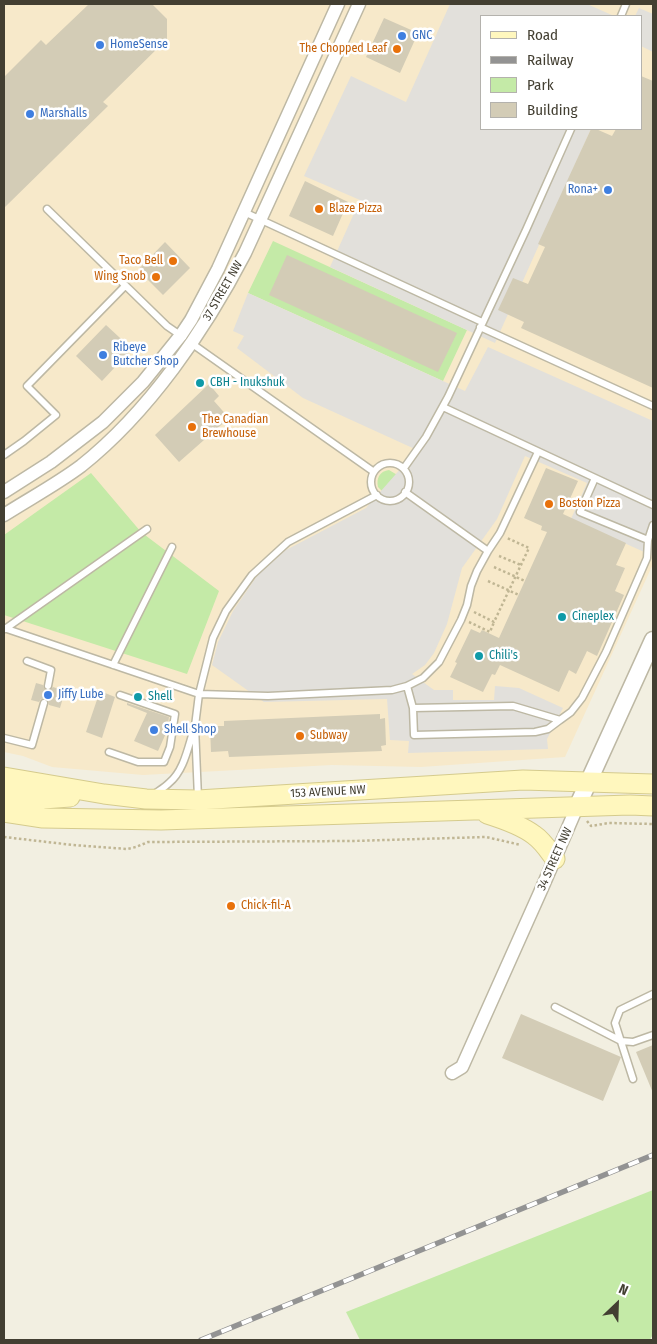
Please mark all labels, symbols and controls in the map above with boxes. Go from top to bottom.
legend [480,15,642,130]
text: Road [527,26,558,44]
place label: GNC [412,29,432,43]
marker: GNC [396,30,408,42]
place label: HomeSense [110,38,168,52]
marker: HomeSense [94,39,106,51]
place label: The Chopped Leaf [299,42,387,56]
marker: The Chopped Leaf [391,43,403,55]
text: Railway [527,51,574,69]
text: Park [527,76,554,94]
text: Building [527,101,578,119]
place label: Marshalls [40,107,87,121]
marker: Marshalls [24,108,36,120]
place label: Rona+ [568,183,598,197]
marker: Rona+ [602,184,614,196]
place label: Blaze Pizza [329,202,382,216]
marker: Blaze Pizza [313,203,325,215]
place label: Taco Bell [119,254,163,268]
marker: Taco Bell [167,255,179,267]
street label: 37 STREET NW [200,259,246,323]
place label: Wing Snob [94,270,146,284]
marker: Wing Snob [150,271,162,283]
place label: Ribeye Butcher Shop [113,341,179,369]
marker: Ribeye Butcher Shop [97,349,109,361]
place label: CBH - Inukshuk [210,376,285,390]
marker: CBH - Inukshuk [194,377,206,389]
place label: The Canadian Brewhouse [202,413,268,441]
marker: The Canadian Brewhouse [186,421,198,433]
place label: Boston Pizza [559,497,621,511]
marker: Boston Pizza [543,498,555,510]
place label: Cineplex [572,610,614,624]
marker: Cineplex [556,611,568,623]
place label: Chili's [489,649,518,663]
marker: Chili's [473,650,485,662]
place label: Jiffy Lube [58,688,104,702]
marker: Jiffy Lube [42,689,54,701]
place label: Shell [148,690,173,704]
marker: Shell [132,691,144,703]
place label: Shell Shop [164,723,216,737]
marker: Shell Shop [148,724,160,736]
place label: Subway [310,729,347,743]
marker: Subway [294,730,306,742]
street label: 153 AVENUE NW [290,783,366,801]
street label: 34 STREET NW [535,825,575,893]
place label: Chick-fil-A [241,899,291,913]
marker: Chick-fil-A [225,900,237,912]
north arrow [592,1279,642,1329]
text: N [616,1280,631,1299]

